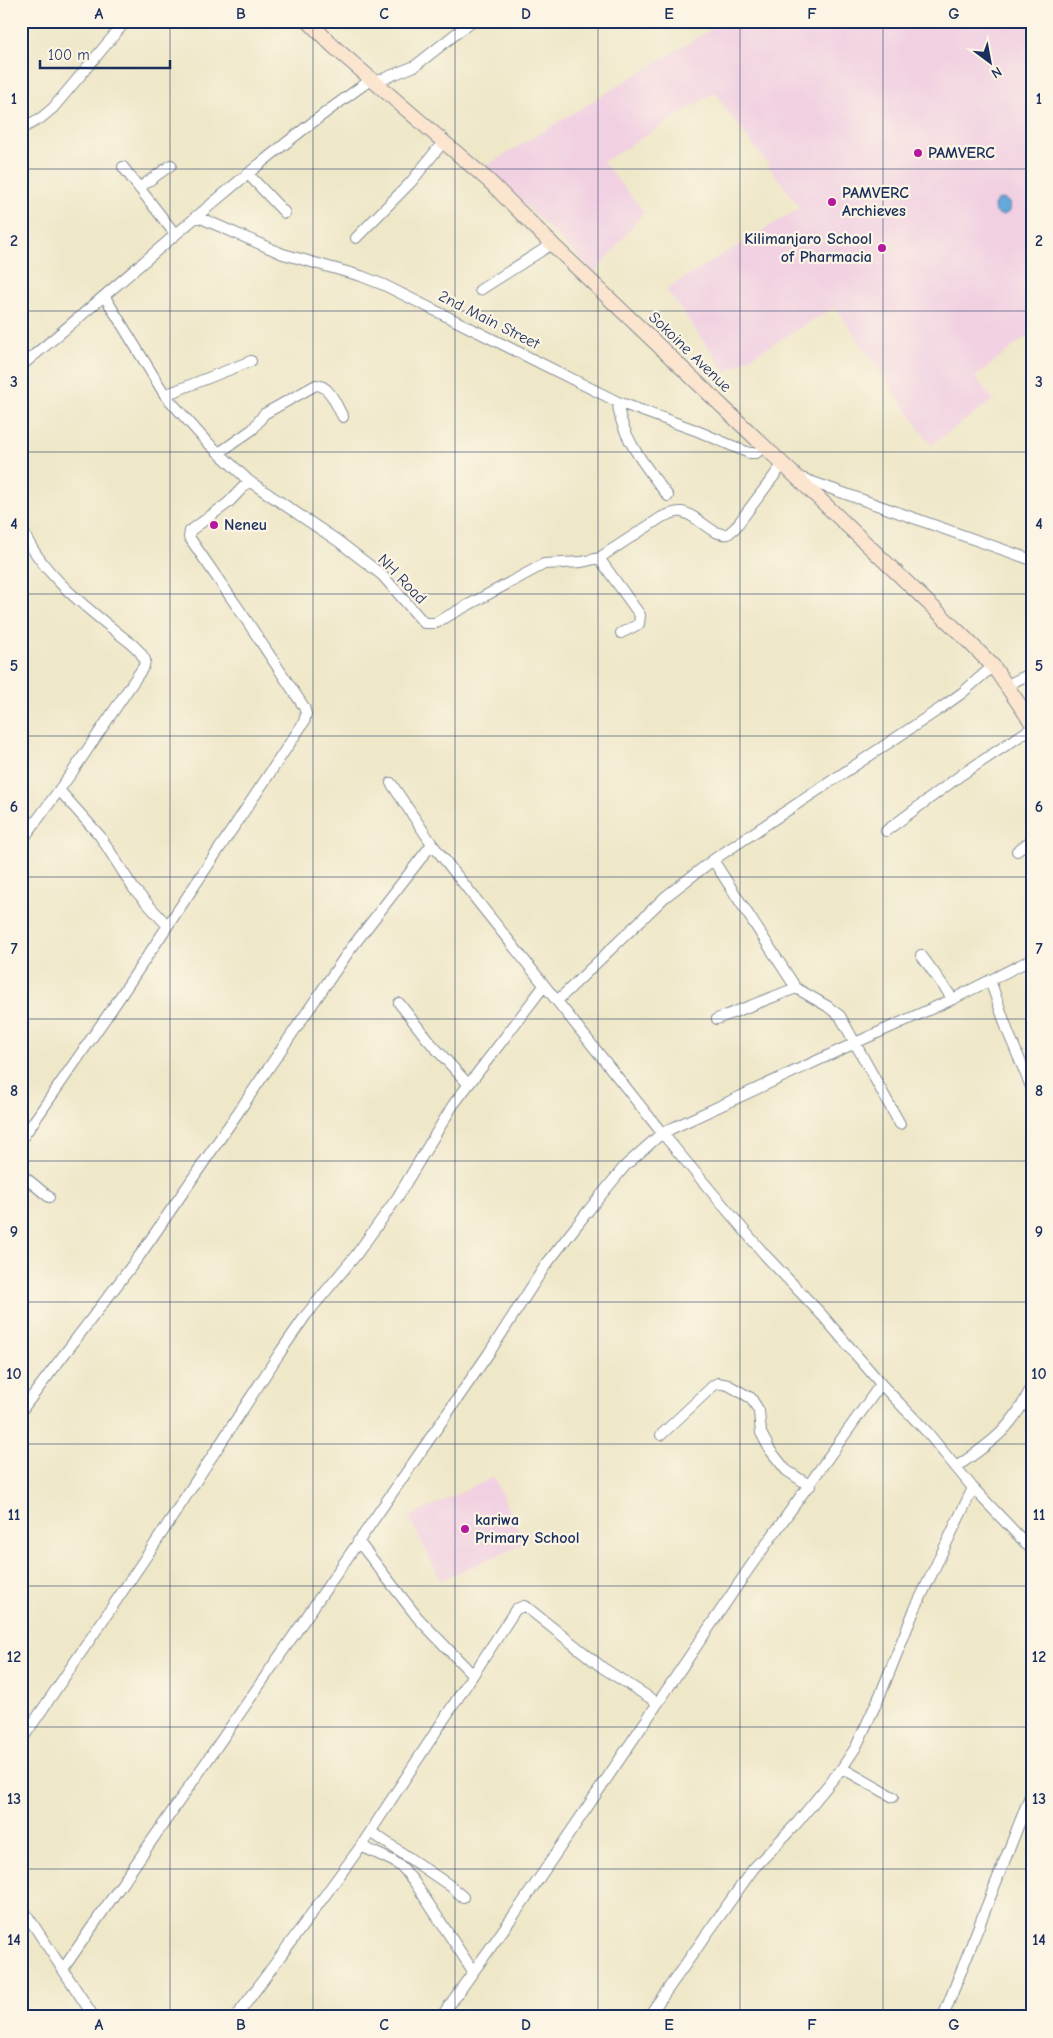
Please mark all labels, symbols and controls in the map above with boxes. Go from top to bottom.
text: A [95,5,104,23]
text: B [236,5,246,23]
text: C [379,5,389,23]
text: D [521,5,531,23]
text: E [664,5,674,23]
text: F [807,5,817,23]
text: G [948,5,960,23]
scale bar [40,38,170,70]
north arrow [966,38,1016,88]
text: 100 m [48,46,90,64]
text: N [988,63,1005,82]
text: 1 [11,90,17,108]
text: 1 [1036,90,1042,108]
place label: PAMVERC [928,144,995,162]
marker: PAMVERC [912,147,924,159]
place label: PAMVERC Archieves [842,184,909,220]
marker: PAMVERC Archieves [826,196,838,208]
place label: Kilimanjaro School of Pharmacia [744,230,872,266]
text: 2 [10,232,18,250]
text: 2 [1035,232,1043,250]
marker: Kilimanjaro School of Pharmacia [876,242,888,254]
street label: 2nd Main Street [436,287,543,353]
street label: Sokoine Avenue [645,308,735,396]
text: 3 [10,373,18,391]
text: 3 [1035,373,1043,391]
text: 4 [10,515,18,533]
text: 4 [1035,515,1043,533]
place label: Neneu [224,516,267,534]
marker: Neneu [208,519,220,531]
street label: NH Road [374,550,430,608]
text: 5 [10,657,18,675]
text: 5 [1035,657,1043,675]
text: 6 [10,798,18,816]
text: 6 [1035,798,1043,816]
text: 7 [10,940,18,958]
text: 7 [1035,940,1043,958]
text: 8 [10,1082,18,1100]
text: 8 [1035,1082,1043,1100]
text: 9 [10,1223,18,1241]
text: 9 [1035,1223,1043,1241]
text: 10 [6,1365,22,1383]
text: 10 [1031,1365,1047,1383]
text: 11 [8,1506,20,1524]
text: 11 [1033,1506,1045,1524]
place label: kariwa Primary School [475,1511,580,1547]
marker: kariwa Primary School [459,1523,471,1535]
text: 12 [7,1648,21,1666]
text: 12 [1032,1648,1046,1666]
text: 13 [7,1790,21,1808]
text: 13 [1032,1790,1046,1808]
text: 14 [7,1931,21,1949]
text: 14 [1032,1931,1046,1949]
text: A [95,2016,104,2034]
text: B [236,2016,246,2034]
text: C [379,2016,389,2034]
text: D [521,2016,531,2034]
text: E [664,2016,674,2034]
text: F [807,2016,817,2034]
text: G [948,2016,960,2034]

